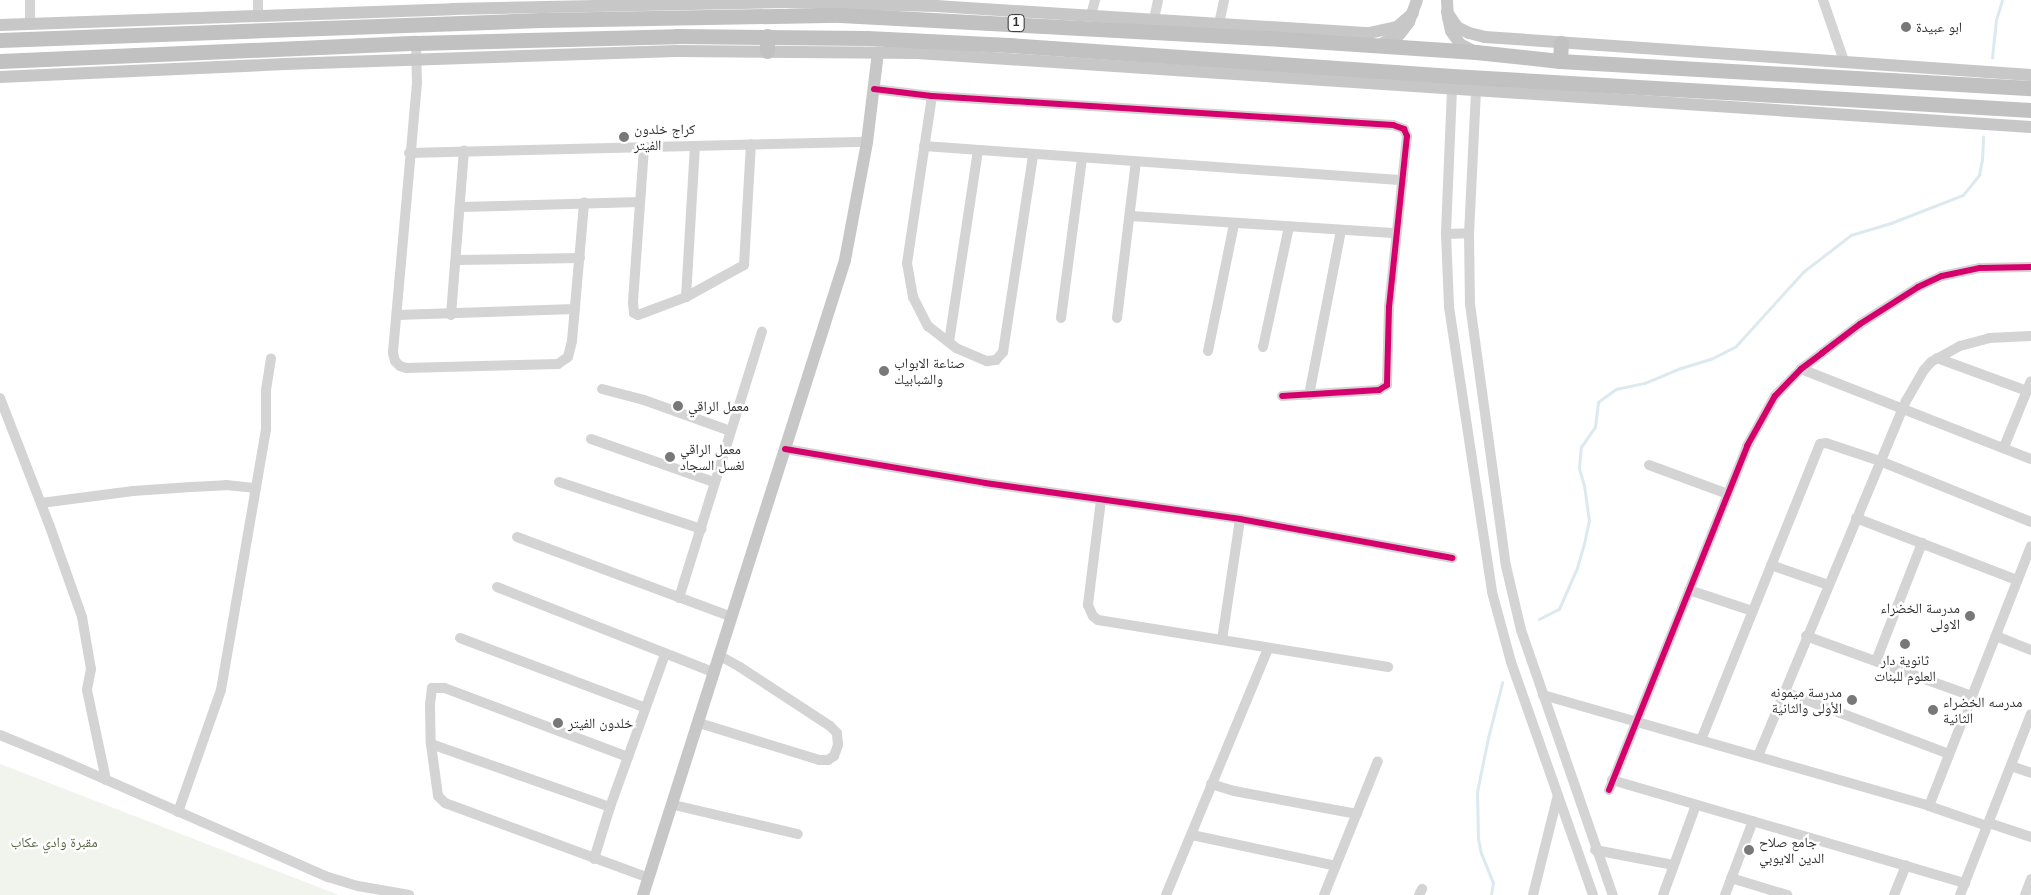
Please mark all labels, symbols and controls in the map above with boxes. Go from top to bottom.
road number: 1 [1007,13,1025,32]
place label: ابو عبيدة [1916,19,1962,35]
marker: ابو عبيدة [1900,21,1912,33]
place label: كراج خلدون الفيتر [634,121,695,154]
marker: كراج خلدون الفيتر [618,131,630,143]
place label: صناعة الابواب والشبابيك [894,355,965,388]
marker: صناعة الابواب والشبابيك [878,365,890,377]
place label: معمل الراقي [688,398,749,414]
marker: معمل الراقي [672,400,684,412]
place label: معمل الراقي لغسل السجاد [680,441,744,474]
marker: معمل الراقي لغسل السجاد [664,451,676,463]
place label: مدرسة الخضراء الاولى [1881,600,1960,632]
marker: مدرسة الخضراء الاولى [1964,610,1976,622]
marker: ثانوية دار العلوم للبنات [1899,638,1911,650]
place label: ثانوية دار العلوم للبنات [1874,652,1936,684]
place label: مدرسة ميمونه الأولى والثانية [1770,684,1842,716]
marker: مدرسة ميمونه الأولى والثانية [1846,694,1858,706]
place label: مدرسه الخضراء الثانية [1943,694,2022,726]
marker: مدرسه الخضراء الثانية [1927,704,1939,716]
place label: خلدون الفيتر [568,715,633,731]
marker: خلدون الفيتر [552,717,564,729]
park label: مقبرة وادي عكاب [10,834,98,850]
place label: جامع صلاح الدين الايوبي [1759,834,1824,866]
marker: جامع صلاح الدين الايوبي [1743,844,1755,856]

